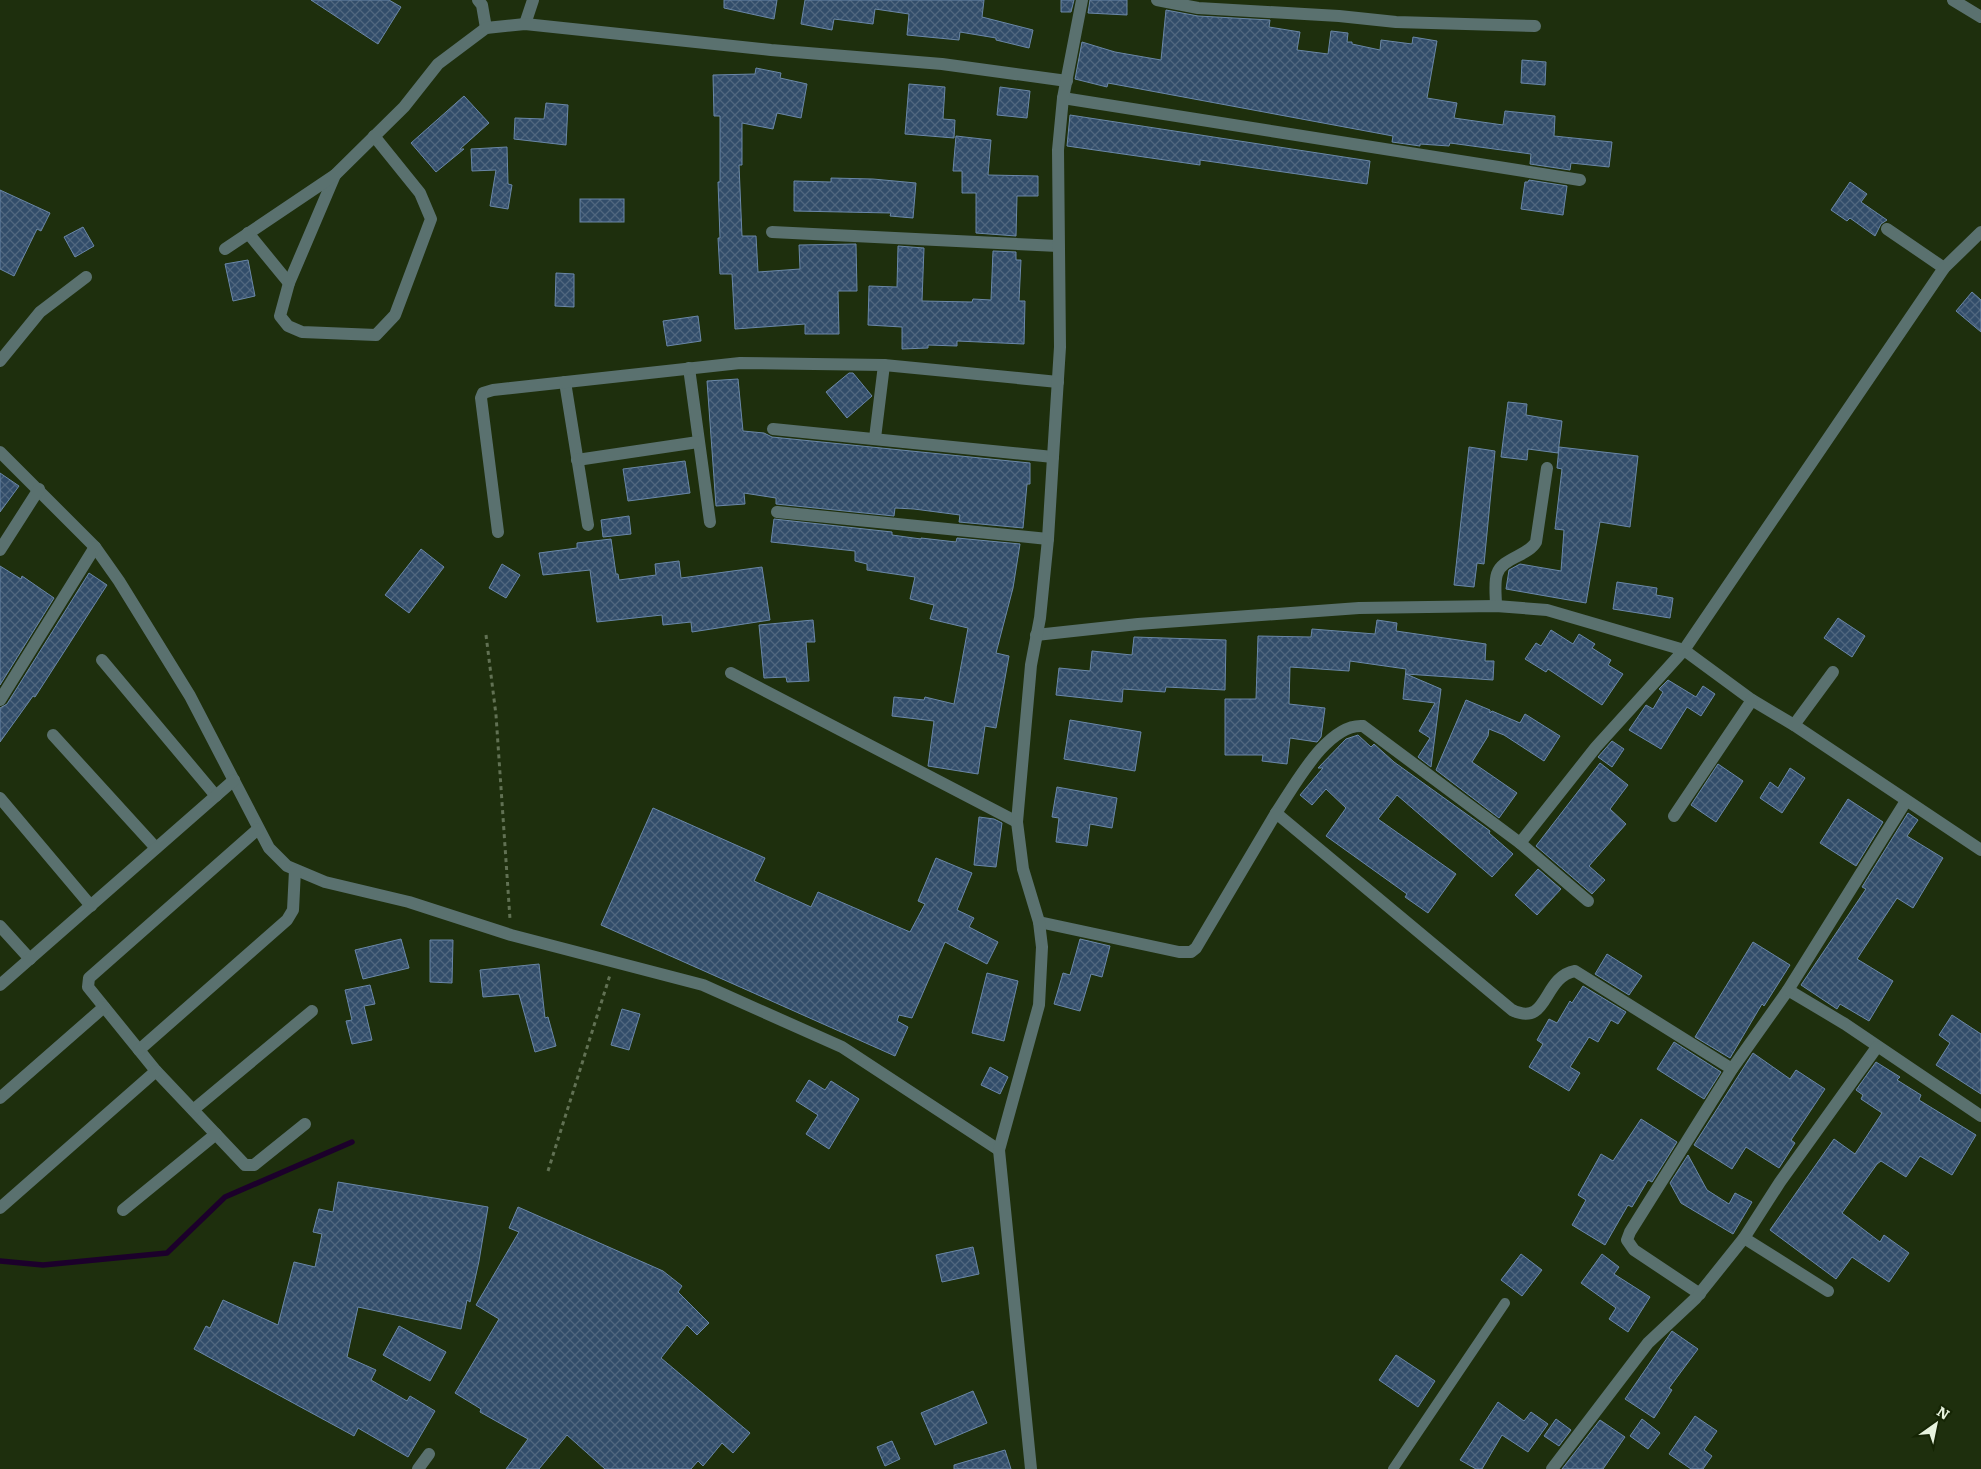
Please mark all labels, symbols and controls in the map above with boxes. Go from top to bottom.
north arrow [1911,1399,1961,1449]
text: N [1933,1401,1954,1424]

